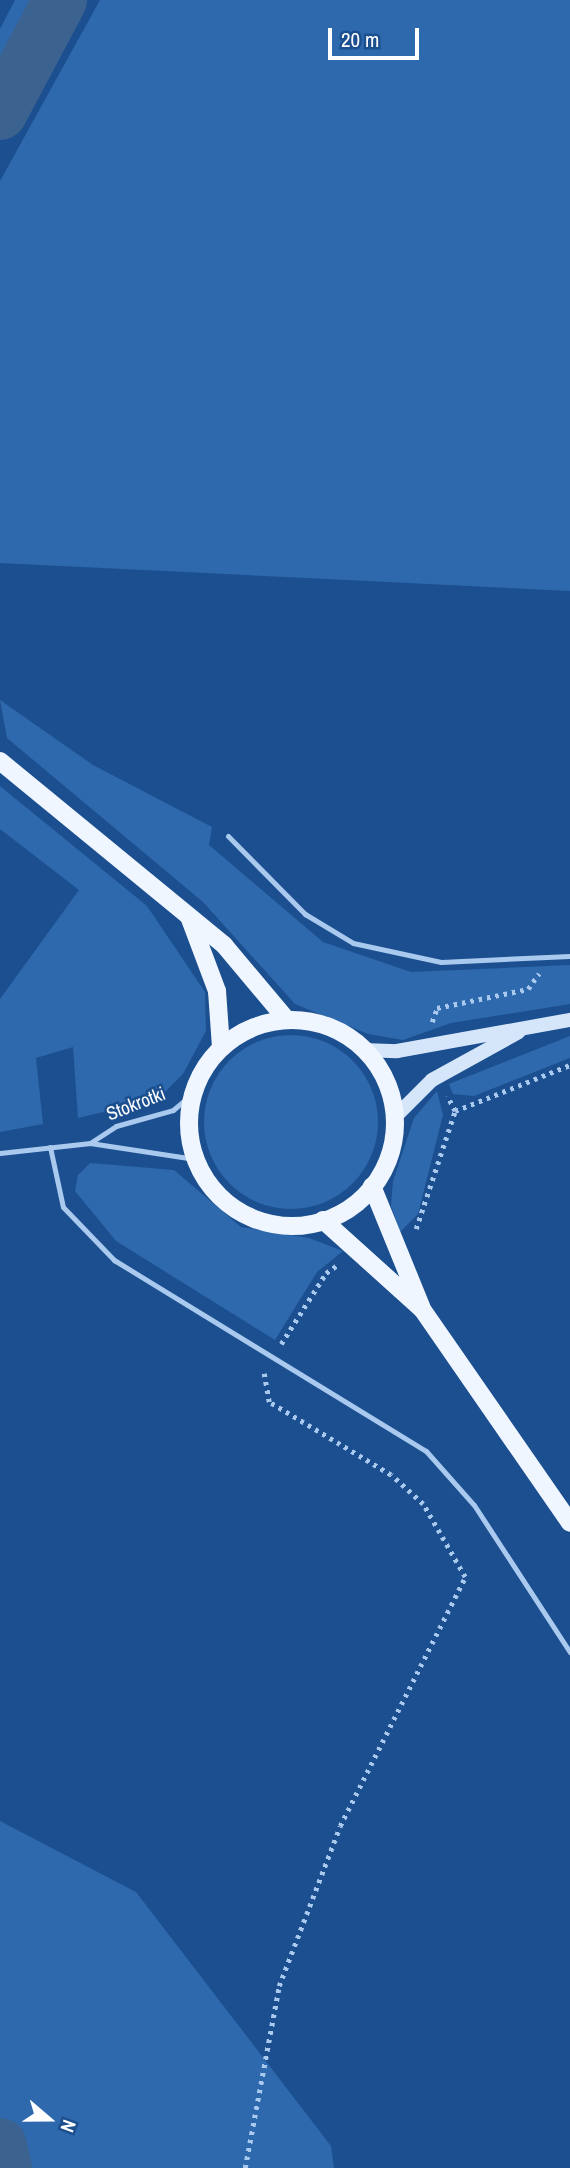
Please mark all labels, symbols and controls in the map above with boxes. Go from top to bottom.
scale bar [332,14,423,58]
text: 20 m [341,25,379,54]
street label: Stokrotki [103,1082,169,1126]
north arrow [14,2084,84,2154]
text: N [55,2116,83,2136]

